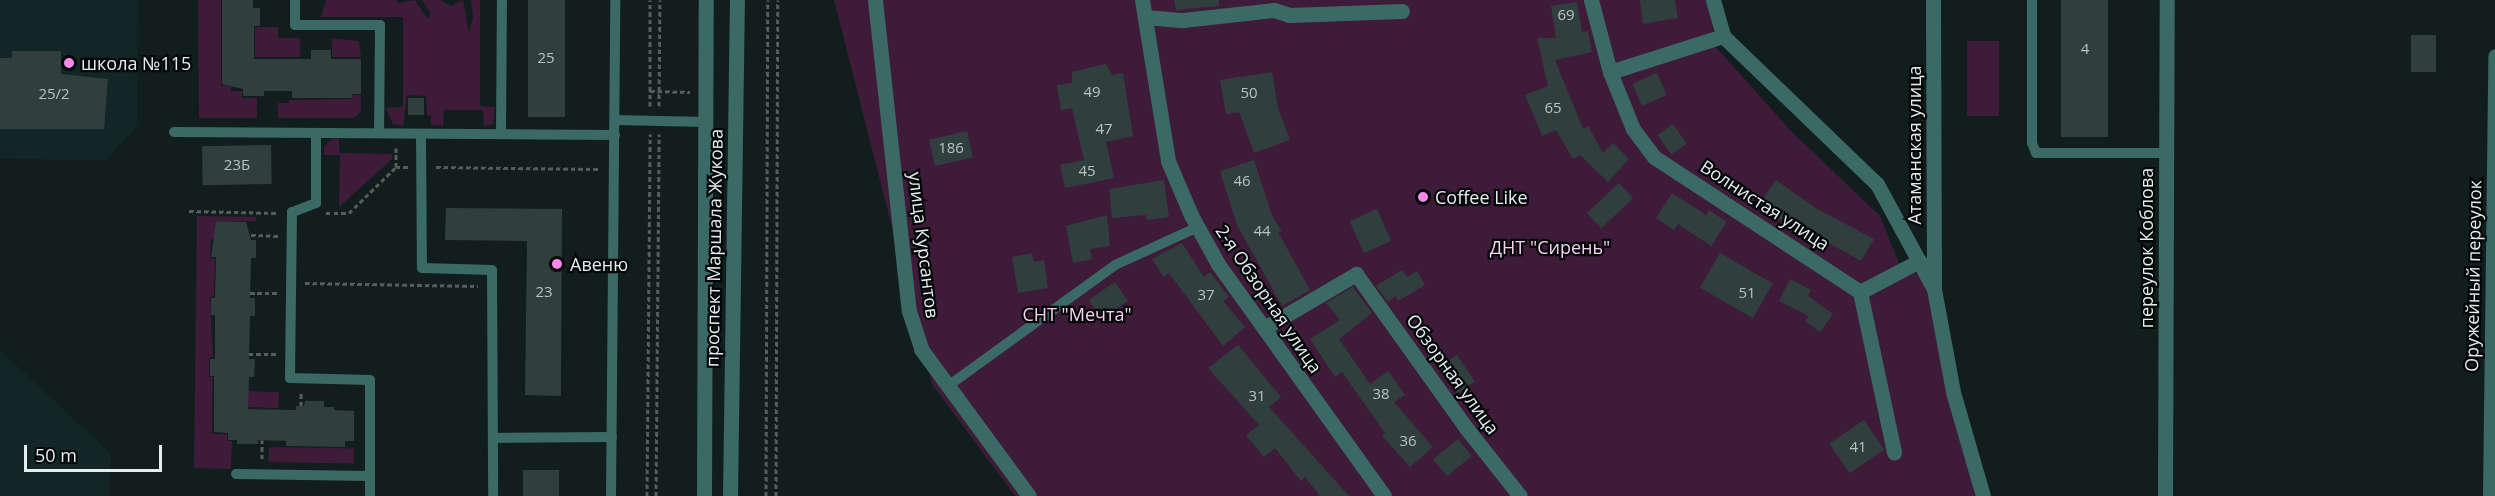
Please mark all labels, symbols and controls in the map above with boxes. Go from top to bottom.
house number: 69 [1557,6,1575,24]
house number: 4 [2081,40,2089,58]
house number: 25 [537,49,555,67]
place label: школа №115 [81,52,191,74]
marker: школа №115 [62,56,76,70]
street label: Атаманская улица [1903,65,1925,225]
house number: 49 [1083,83,1101,101]
house number: 50 [1240,84,1258,102]
house number: 25/2 [38,85,70,103]
house number: 65 [1544,99,1562,117]
house number: 47 [1095,120,1113,138]
street label: проспект Маршала Жукова [701,129,727,367]
house number: 186 [938,139,964,157]
street label: Волнистая улица [1696,155,1834,255]
house number: 23Б [224,156,250,174]
house number: 45 [1078,162,1096,180]
street label: переулок Коблова [2135,168,2157,328]
street label: улица Курсантов [904,171,944,319]
house number: 46 [1233,172,1251,190]
street label: Оружейный переулок [2461,180,2485,372]
place label: Coffee Like [1435,186,1528,208]
marker: Coffee Like [1416,190,1430,204]
street label: 2-я Обзорная улица [1211,221,1327,377]
house number: 44 [1253,222,1271,240]
park label: ДНТ "Сирень" [1490,236,1610,258]
place label: Авеню [570,253,628,275]
marker: Авеню [548,255,566,273]
house number: 23 [535,283,553,301]
house number: 51 [1738,284,1756,302]
house number: 37 [1197,286,1215,304]
park label: СНТ "Мечта" [1022,303,1132,325]
street label: Обзорная улица [1402,310,1504,438]
house number: 38 [1372,385,1390,403]
house number: 31 [1248,387,1266,405]
house number: 36 [1399,432,1417,450]
scale bar [27,433,165,471]
house number: 41 [1849,438,1867,456]
text: 50 m [35,443,77,467]

